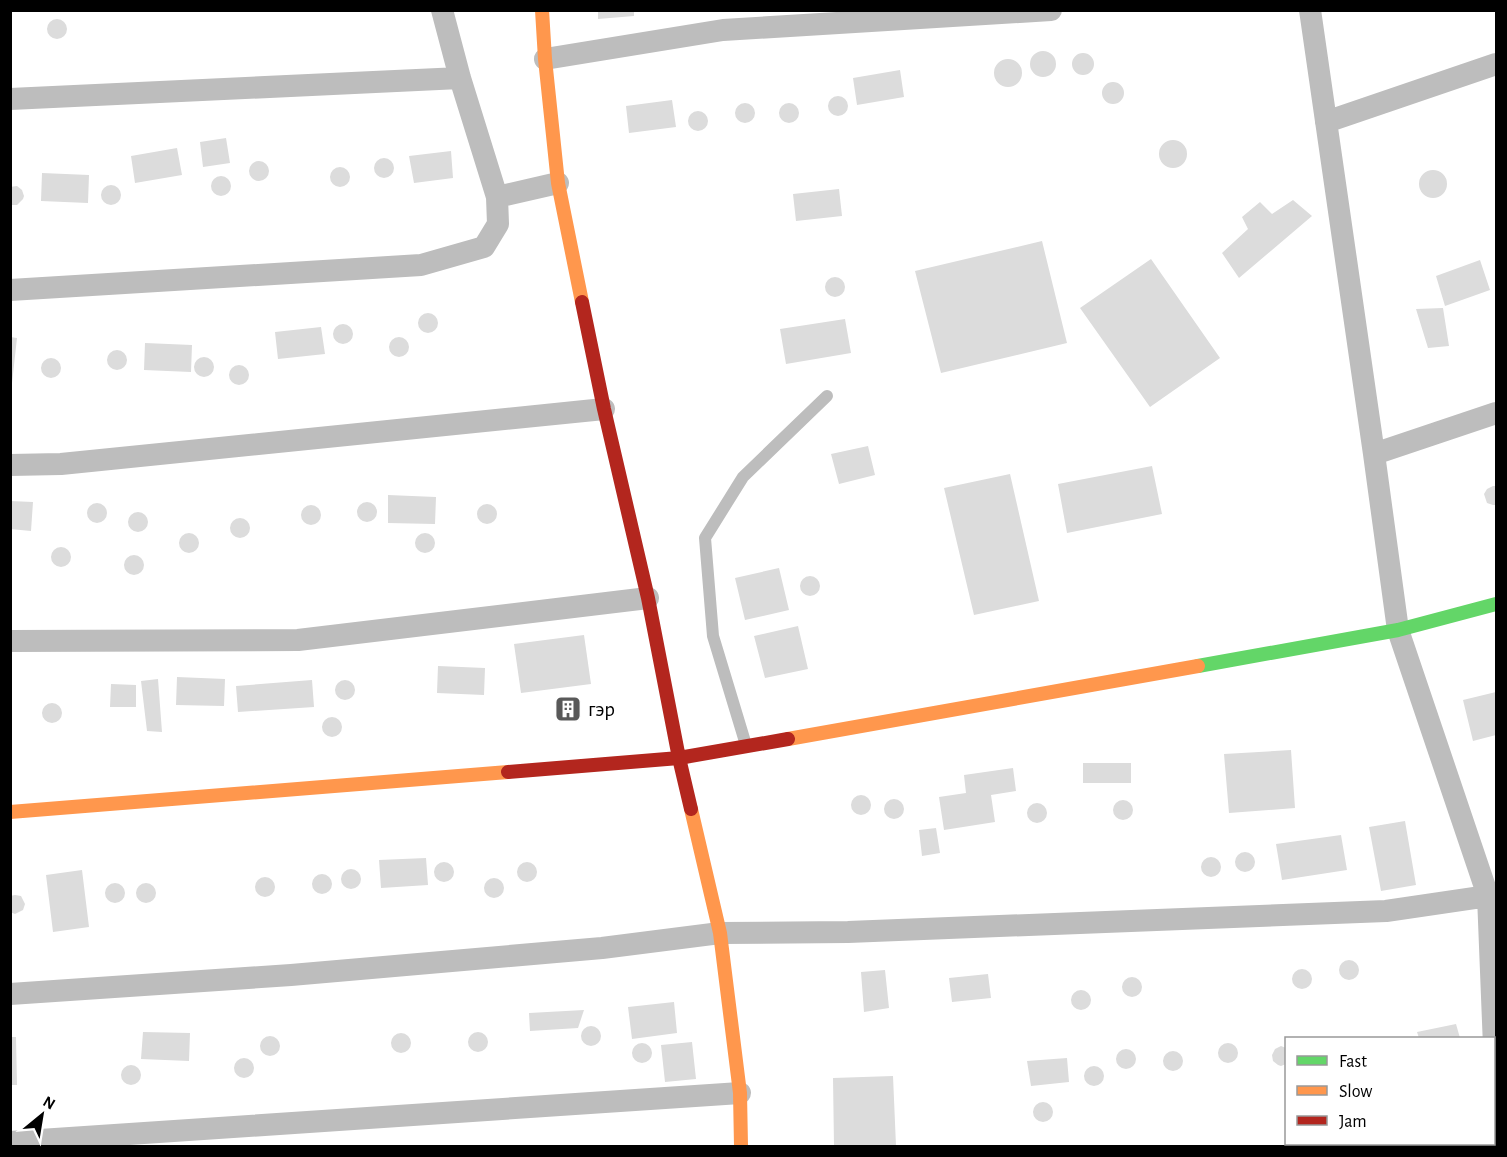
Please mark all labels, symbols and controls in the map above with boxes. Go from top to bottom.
building icon: гэр [553,694,583,724]
place label: гэр [588,699,615,720]
legend [1285,1037,1495,1145]
text: Fast [1339,1053,1367,1071]
text: Slow [1339,1083,1372,1101]
north arrow [12,1085,72,1145]
text: N [40,1093,58,1113]
text: Jam [1339,1113,1367,1131]

